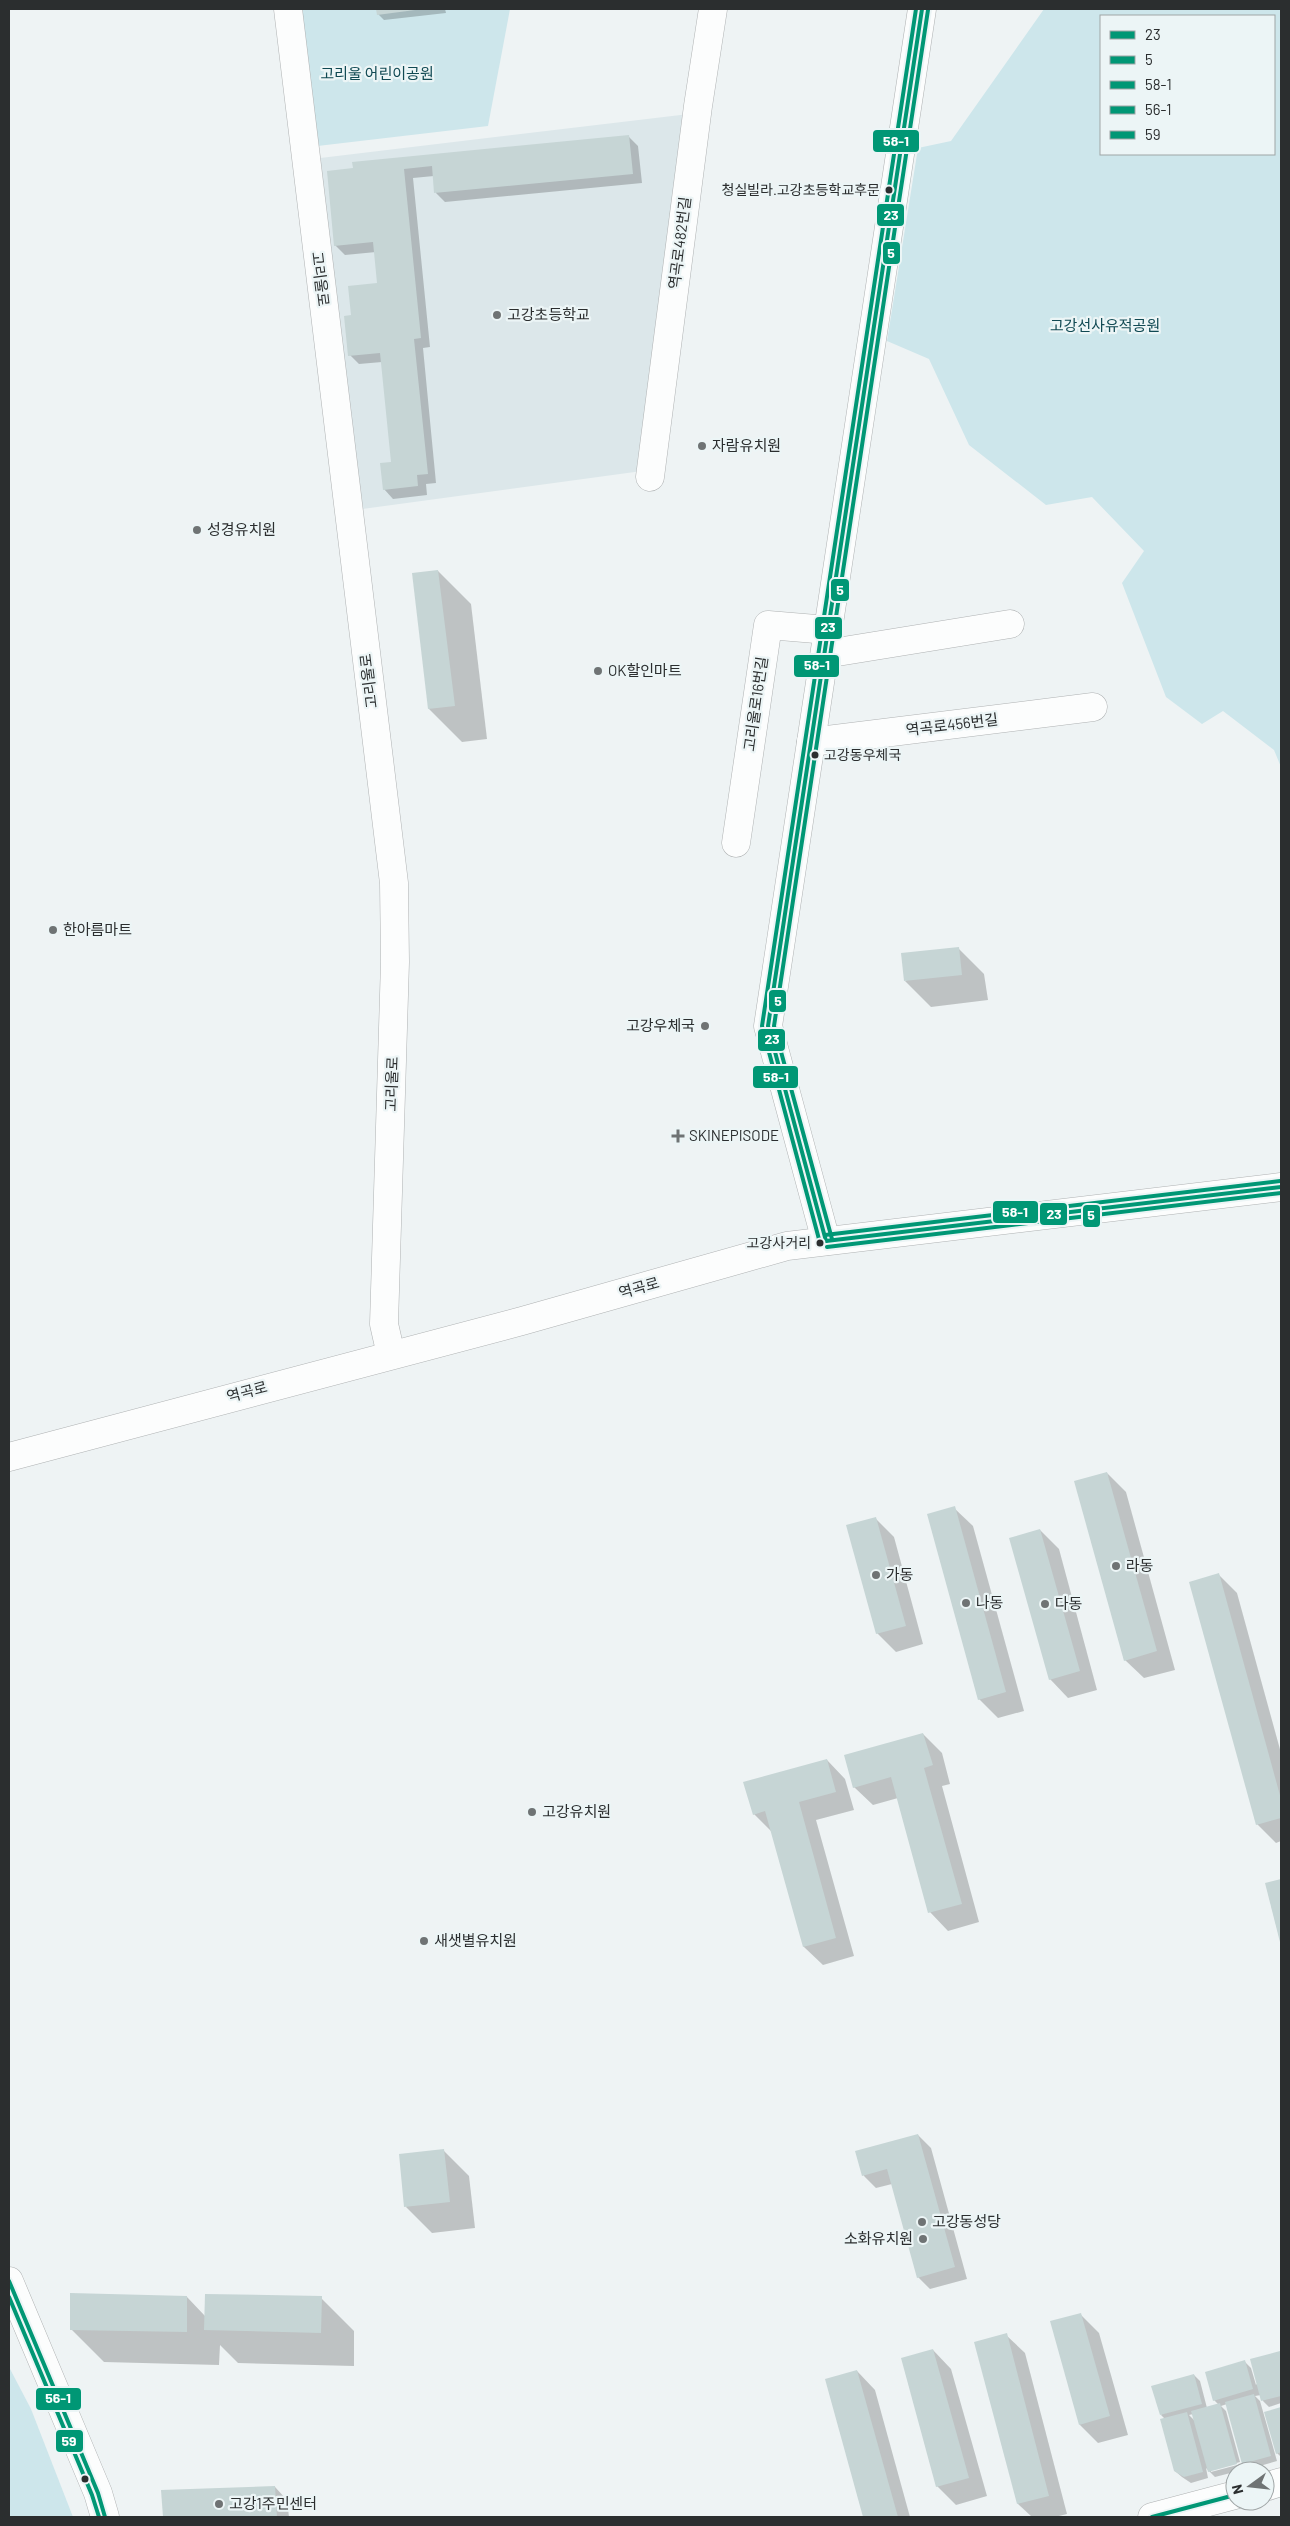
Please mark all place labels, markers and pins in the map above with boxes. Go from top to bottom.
place label: 청실빌라.고강초등학교후문 [722,181,880,198]
marker: 청실빌라.고강초등학교후문 [884,185,894,195]
place label: 고강초등학교 [507,305,590,323]
marker: 고강초등학교 [491,309,503,321]
place label: 자람유치원 [712,436,781,454]
marker: 자람유치원 [696,440,708,452]
place label: 성경유치원 [207,520,276,538]
marker: 성경유치원 [191,524,203,536]
place label: OK할인마트 [608,661,682,679]
marker: OK할인마트 [592,665,604,677]
place label: 고강동우체국 [824,746,901,763]
marker: 고강동우체국 [810,750,820,760]
place label: 한아름마트 [63,920,132,938]
marker: 한아름마트 [47,924,59,936]
place label: 고강우체국 [626,1016,695,1034]
marker: 고강우체국 [699,1020,711,1032]
place label: SKINEPISODE [689,1126,779,1144]
marker: SKINEPISODE [671,1129,685,1143]
place label: 고강사거리 [747,1234,811,1251]
marker: 고강사거리 [815,1238,825,1248]
place label: 라동 [1126,1556,1154,1574]
marker: 라동 [1110,1560,1122,1572]
place label: 가동 [886,1565,914,1583]
marker: 가동 [870,1569,882,1581]
place label: 나동 [976,1593,1004,1611]
place label: 다동 [1055,1594,1083,1612]
marker: 나동 [960,1597,972,1609]
marker: 다동 [1039,1598,1051,1610]
place label: 고강유치원 [542,1802,611,1820]
marker: 고강유치원 [526,1806,538,1818]
place label: 새샛별유치원 [434,1931,517,1949]
marker: 새샛별유치원 [418,1935,430,1947]
place label: 고강동성당 [932,2212,1001,2230]
marker: 고강동성당 [916,2216,928,2228]
place label: 소화유치원 [844,2229,913,2247]
marker: 소화유치원 [917,2233,929,2245]
unlabelled marker [80,2474,90,2484]
place label: 고강1주민센터 [229,2494,317,2512]
marker: 고강1주민센터 [213,2498,225,2510]

